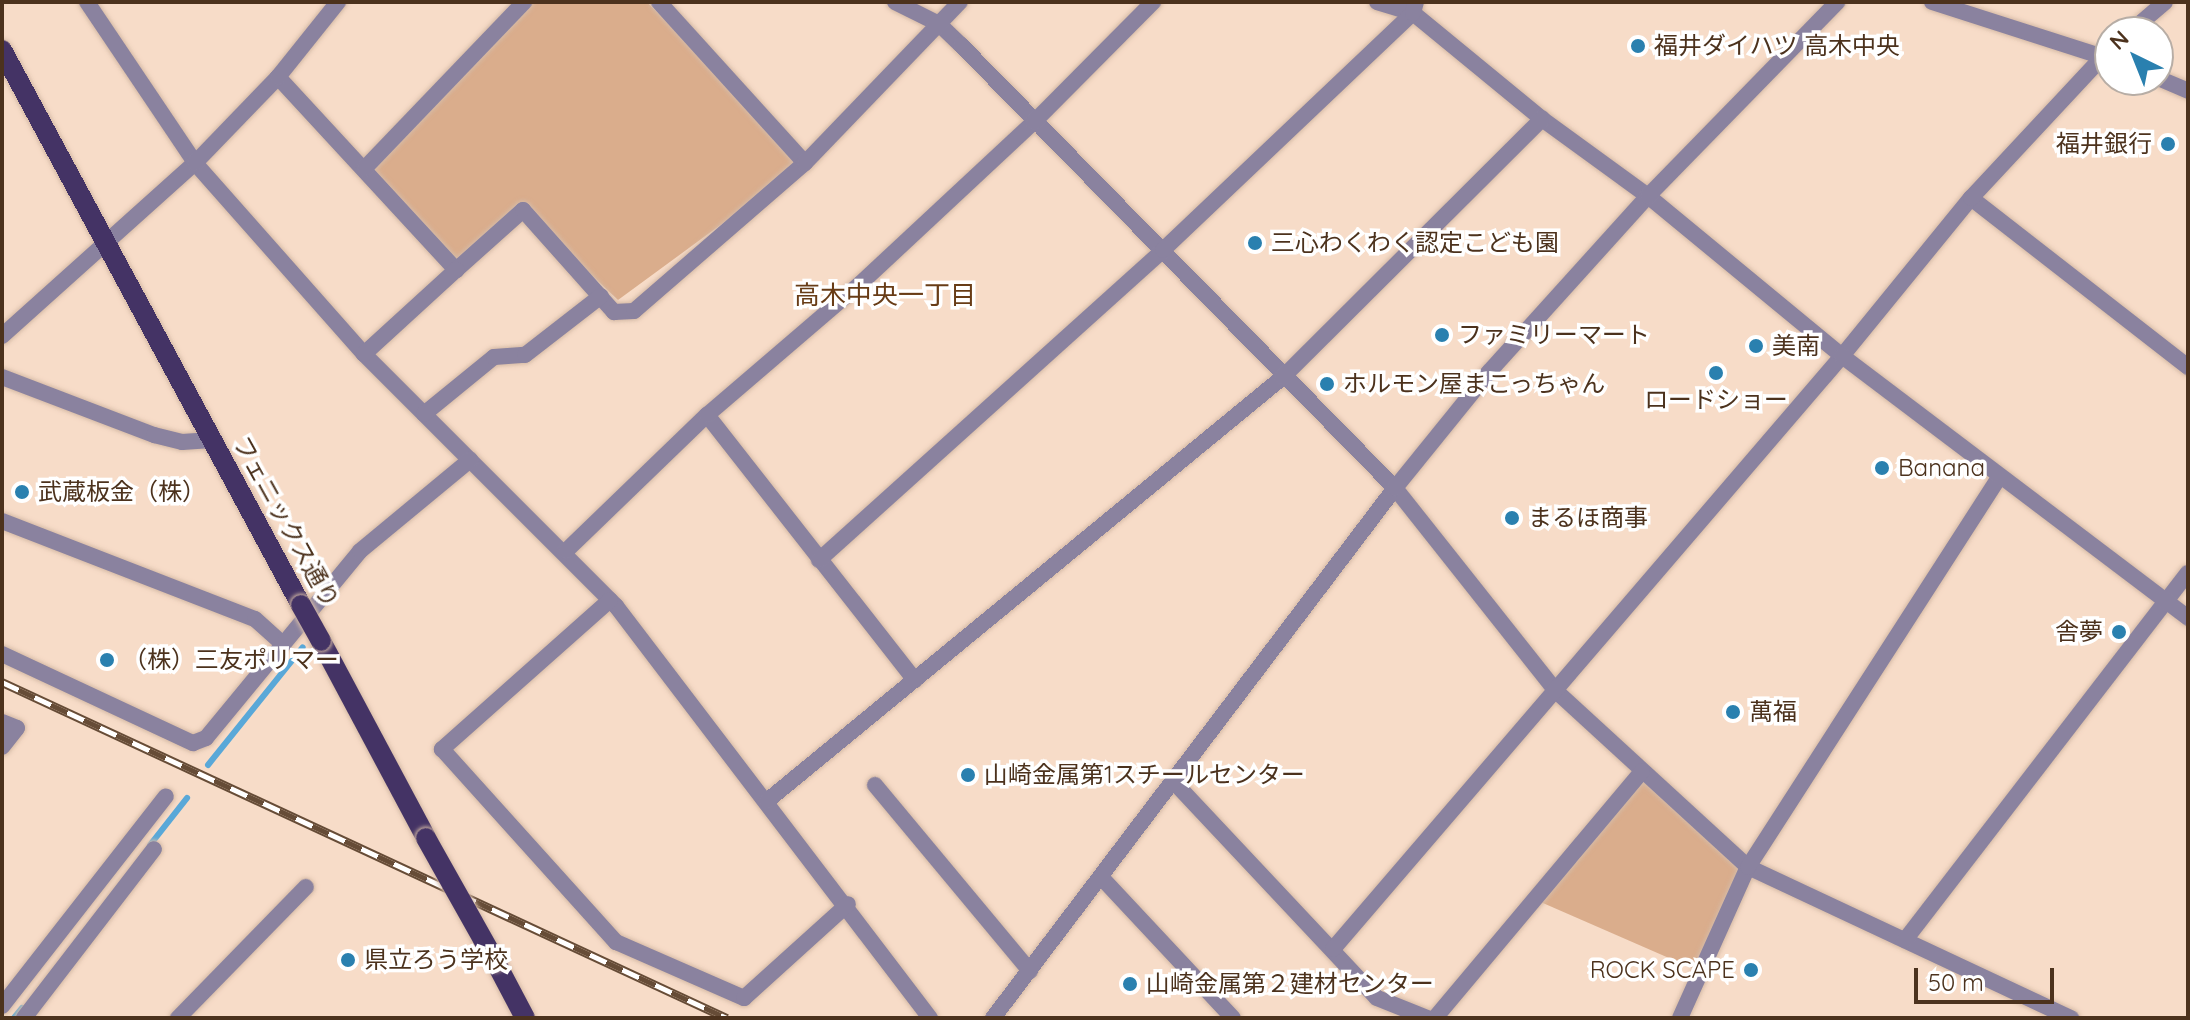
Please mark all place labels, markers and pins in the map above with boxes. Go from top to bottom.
place label: 福井ダイハツ 高木中央 [1654,32,1901,60]
marker: 福井ダイハツ 高木中央 [1629,37,1647,55]
place label: 福井銀行 [2056,130,2152,158]
marker: 福井銀行 [2159,135,2177,153]
place label: 三心わくわく認定こども園 [1271,229,1559,257]
marker: 三心わくわく認定こども園 [1246,234,1264,252]
place label: ファミリーマート [1458,321,1650,349]
marker: ファミリーマート [1433,326,1451,344]
place label: 美南 [1772,332,1820,360]
marker: 美南 [1747,337,1765,355]
marker: ロードショー [1707,364,1725,382]
place label: ホルモン屋まこっちゃん [1343,370,1607,398]
marker: ホルモン屋まこっちゃん [1318,375,1336,393]
place label: ロードショー [1644,386,1788,414]
place label: Banana [1898,454,1985,482]
marker: Banana [1873,459,1891,477]
place label: 武蔵板金（株） [38,478,206,506]
marker: 武蔵板金（株） [13,483,31,501]
place label: まるほ商事 [1528,504,1648,532]
marker: まるほ商事 [1503,509,1521,527]
place label: 舎夢 [2055,618,2103,646]
marker: 舎夢 [2110,623,2128,641]
place label: （株）三友ポリマー [123,646,339,674]
marker: （株）三友ポリマー [98,651,116,669]
place label: 萬福 [1749,698,1797,726]
marker: 萬福 [1724,703,1742,721]
place label: 山崎金属第1スチールセンター [984,761,1305,789]
marker: 山崎金属第1スチールセンター [959,766,977,784]
place label: 県立ろう学校 [364,946,508,974]
marker: 県立ろう学校 [339,951,357,969]
place label: ROCK SCAPE [1590,956,1735,984]
marker: ROCK SCAPE [1742,961,1760,979]
place label: 山崎金属第２建材センター [1146,970,1434,998]
marker: 山崎金属第２建材センター [1121,975,1139,993]

